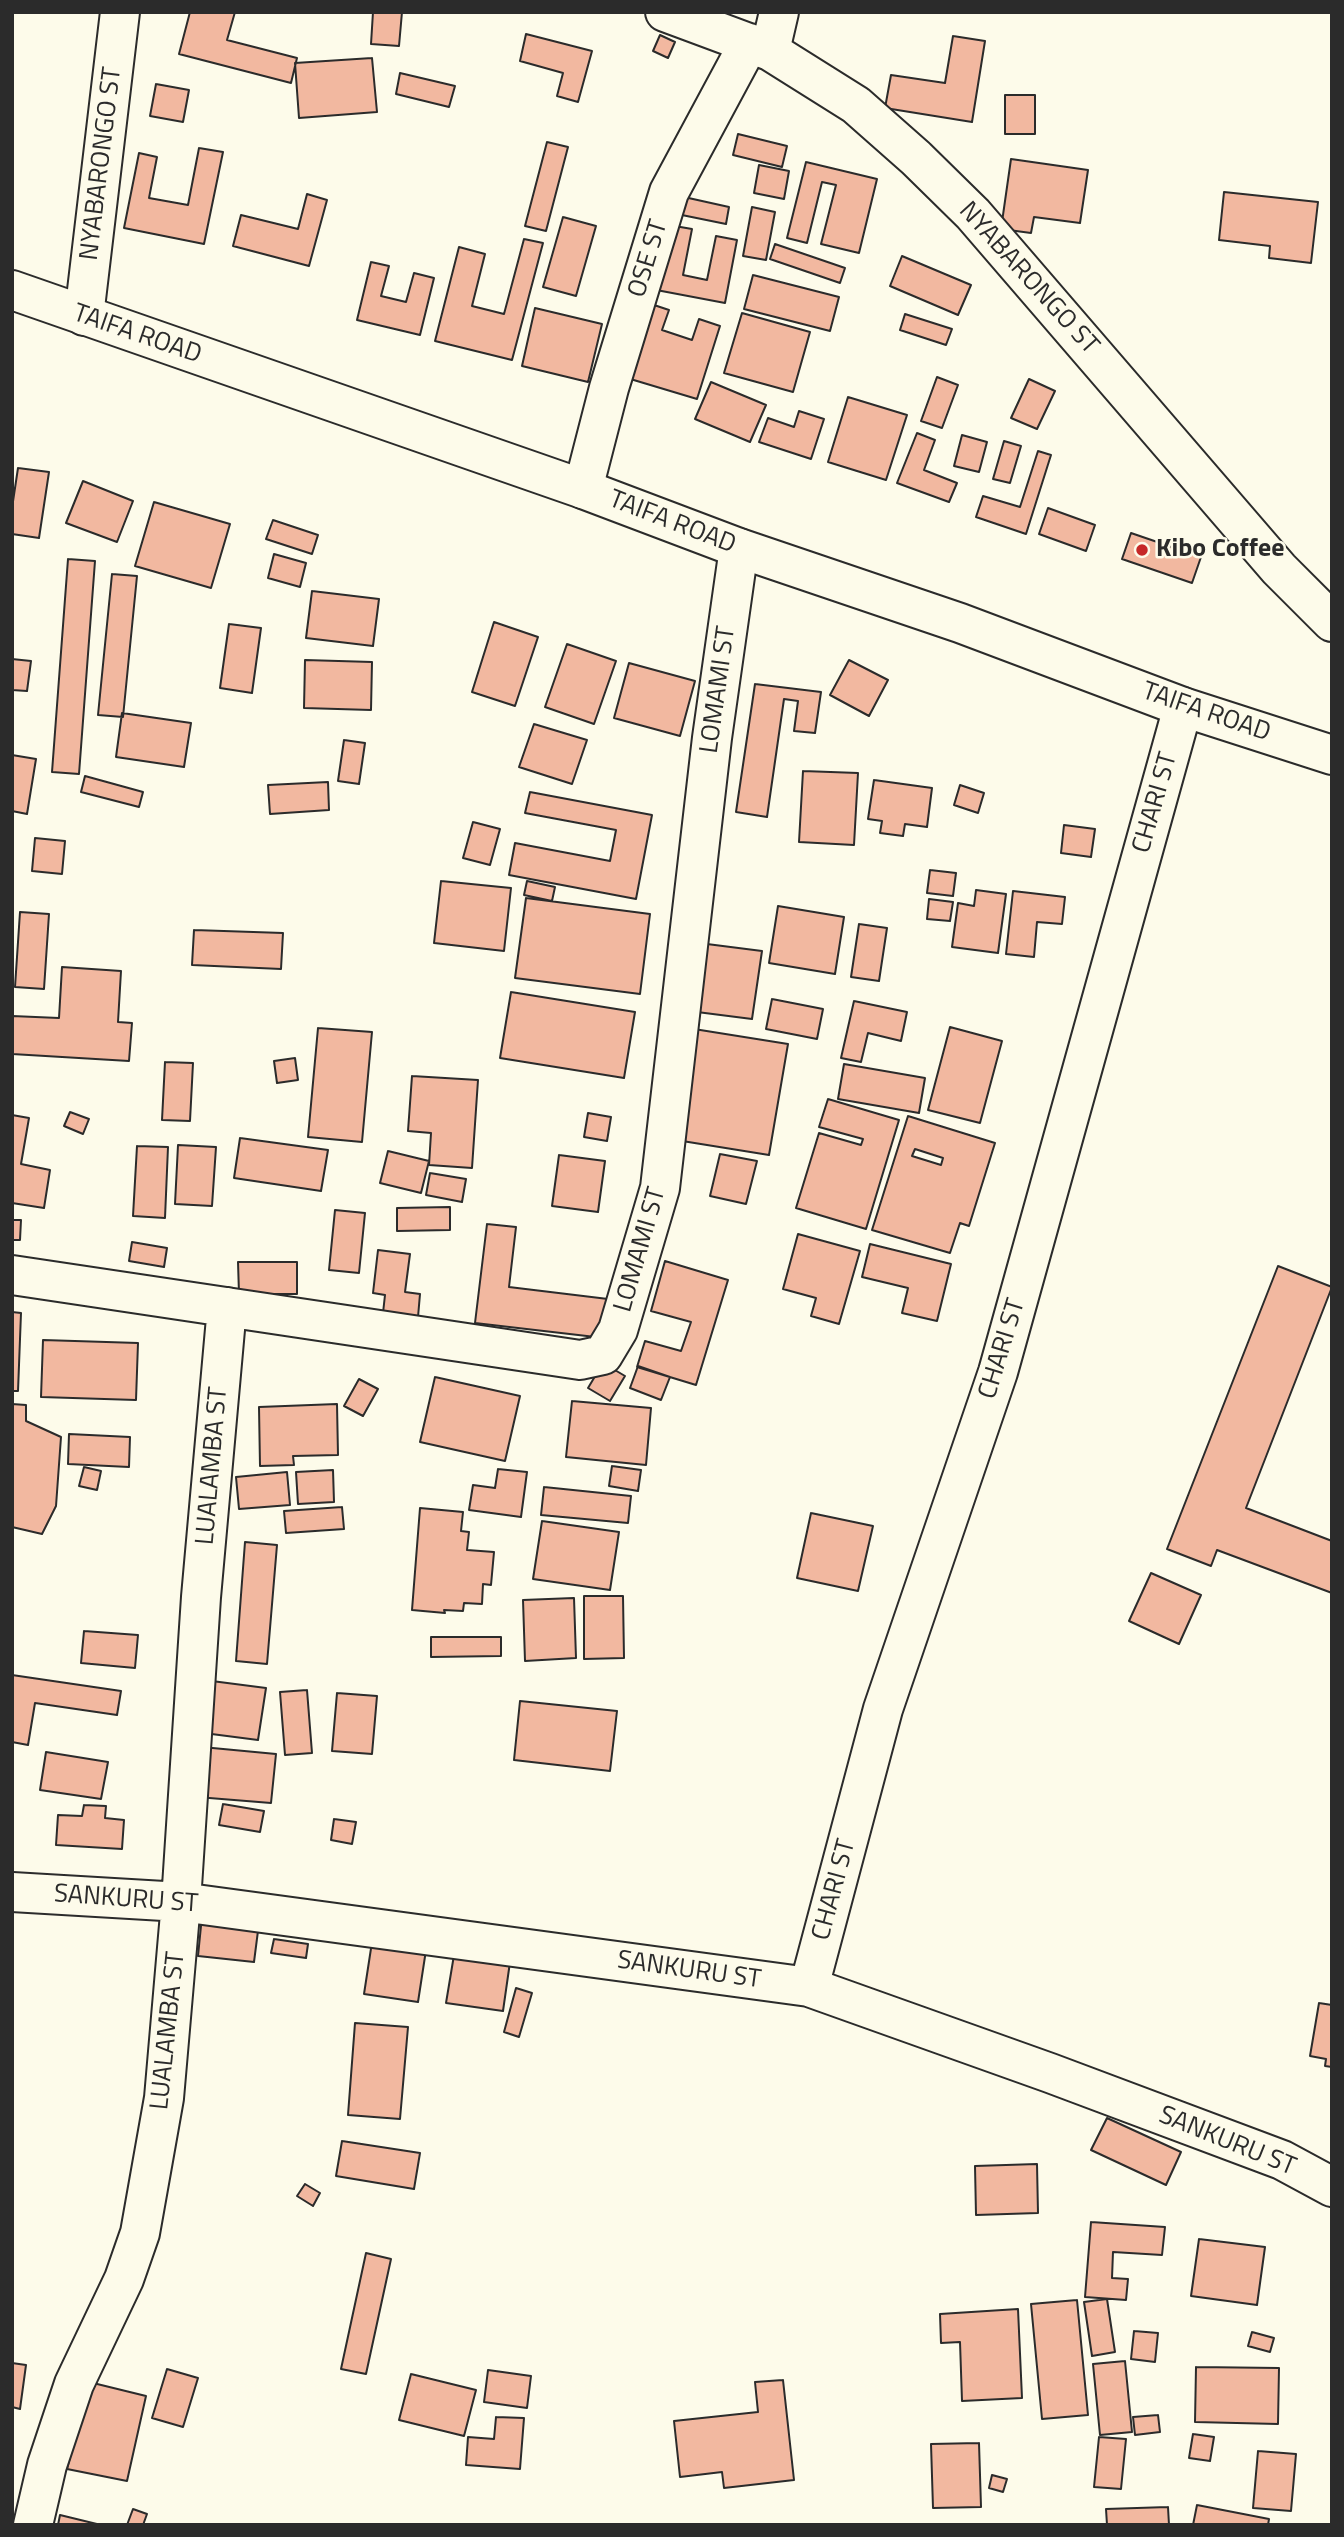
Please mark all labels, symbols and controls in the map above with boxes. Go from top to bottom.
street label: NYABARONGO ST [75,66,129,262]
street label: NYABARONGO ST [951,196,1105,362]
street label: OSE ST [623,217,675,301]
street label: TAIFA ROAD [69,299,205,371]
street label: TAIFA ROAD [604,485,740,561]
place label: Kibo Coffee [1156,534,1285,566]
marker: Kibo Coffee [1134,542,1150,558]
street label: LOMAMI ST [695,624,743,756]
street label: TAIFA ROAD [1138,677,1274,749]
street label: CHARI ST [1127,749,1185,857]
street label: LOMAMI ST [608,1184,674,1316]
street label: CHARI ST [973,1295,1033,1403]
street label: LUALAMBA ST [191,1386,235,1546]
street label: CHARI ST [807,1836,863,1944]
street label: SANKURU ST [53,1879,199,1921]
street label: SANKURU ST [615,1945,763,1997]
street label: LUALAMBA ST [145,1950,193,2112]
street label: SANKURU ST [1154,2100,1300,2184]

